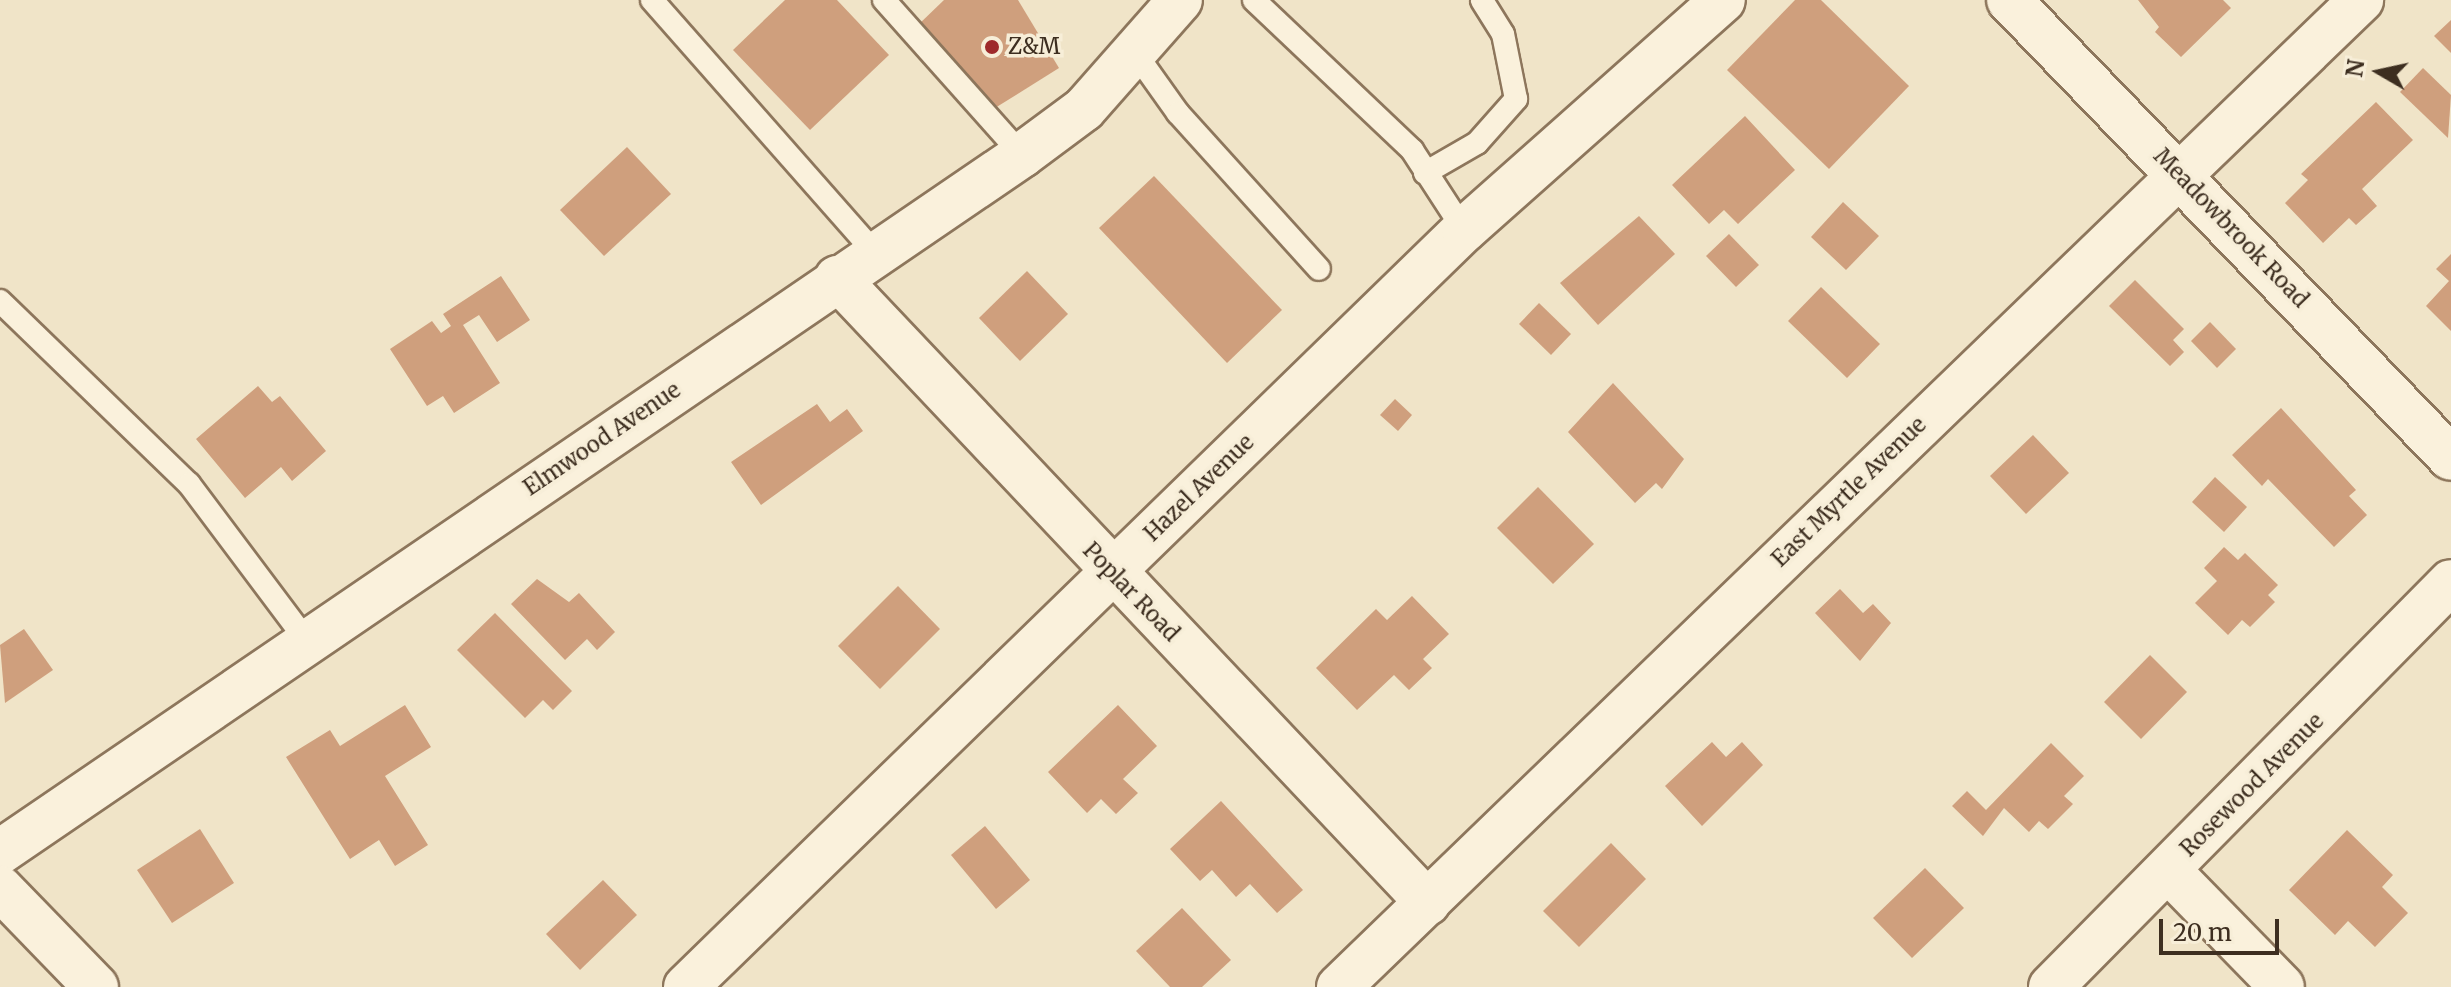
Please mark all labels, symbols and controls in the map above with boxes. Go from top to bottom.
north arrow [2339,32,2419,112]
place label: Z&M [1008,34,1060,60]
marker: Z&M [983,38,1001,56]
text: N [2340,57,2370,79]
street label: Meadowbrook Road [2148,143,2314,313]
street label: Elmwood Avenue [519,377,685,501]
street label: East Myrtle Avenue [1766,412,1932,572]
street label: Hazel Avenue [1139,429,1259,547]
street label: Poplar Road [1077,537,1185,647]
street label: Rosewood Avenue [2175,708,2329,862]
scale bar [2163,903,2283,953]
text: 20 m [2173,917,2232,948]

